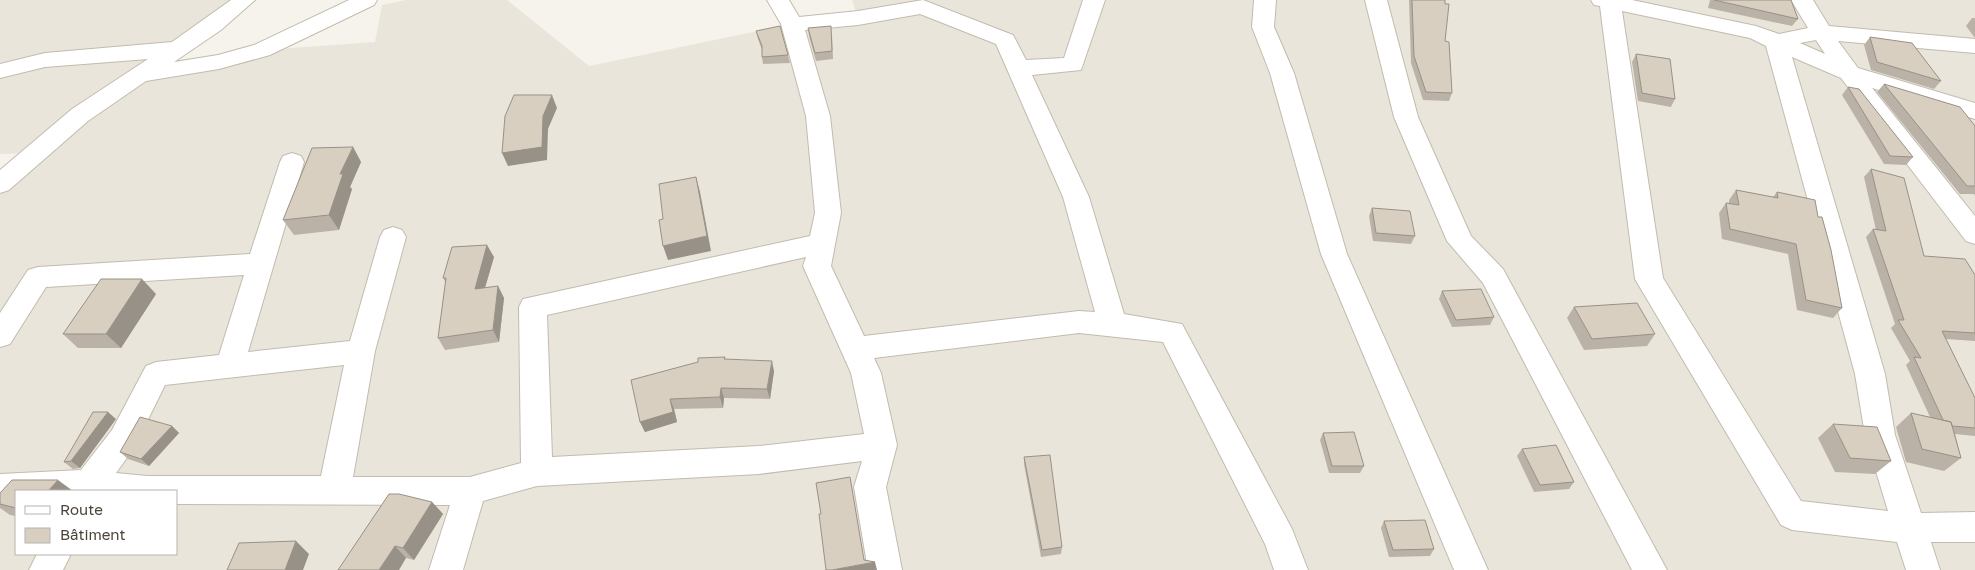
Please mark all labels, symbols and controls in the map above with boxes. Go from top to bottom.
legend [15,490,178,555]
text: Route [60,500,103,518]
text: Bâtiment [60,525,125,543]

